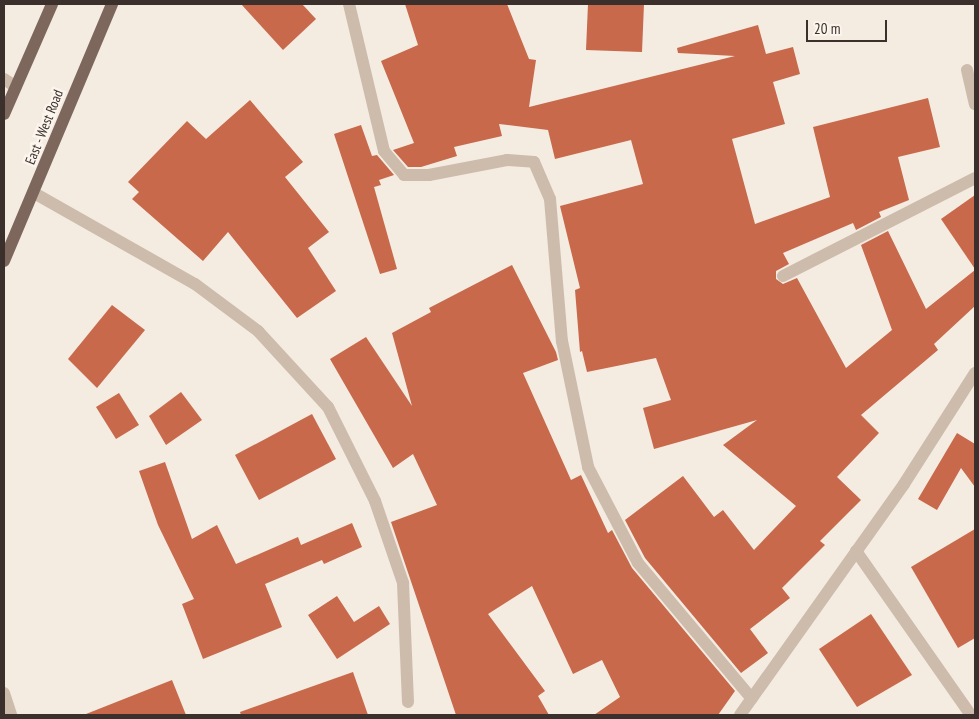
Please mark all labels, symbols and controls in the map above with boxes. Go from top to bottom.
scale bar [809,10,890,42]
text: 20 m [814,19,840,38]
street label: East - West Road [21,87,67,167]

